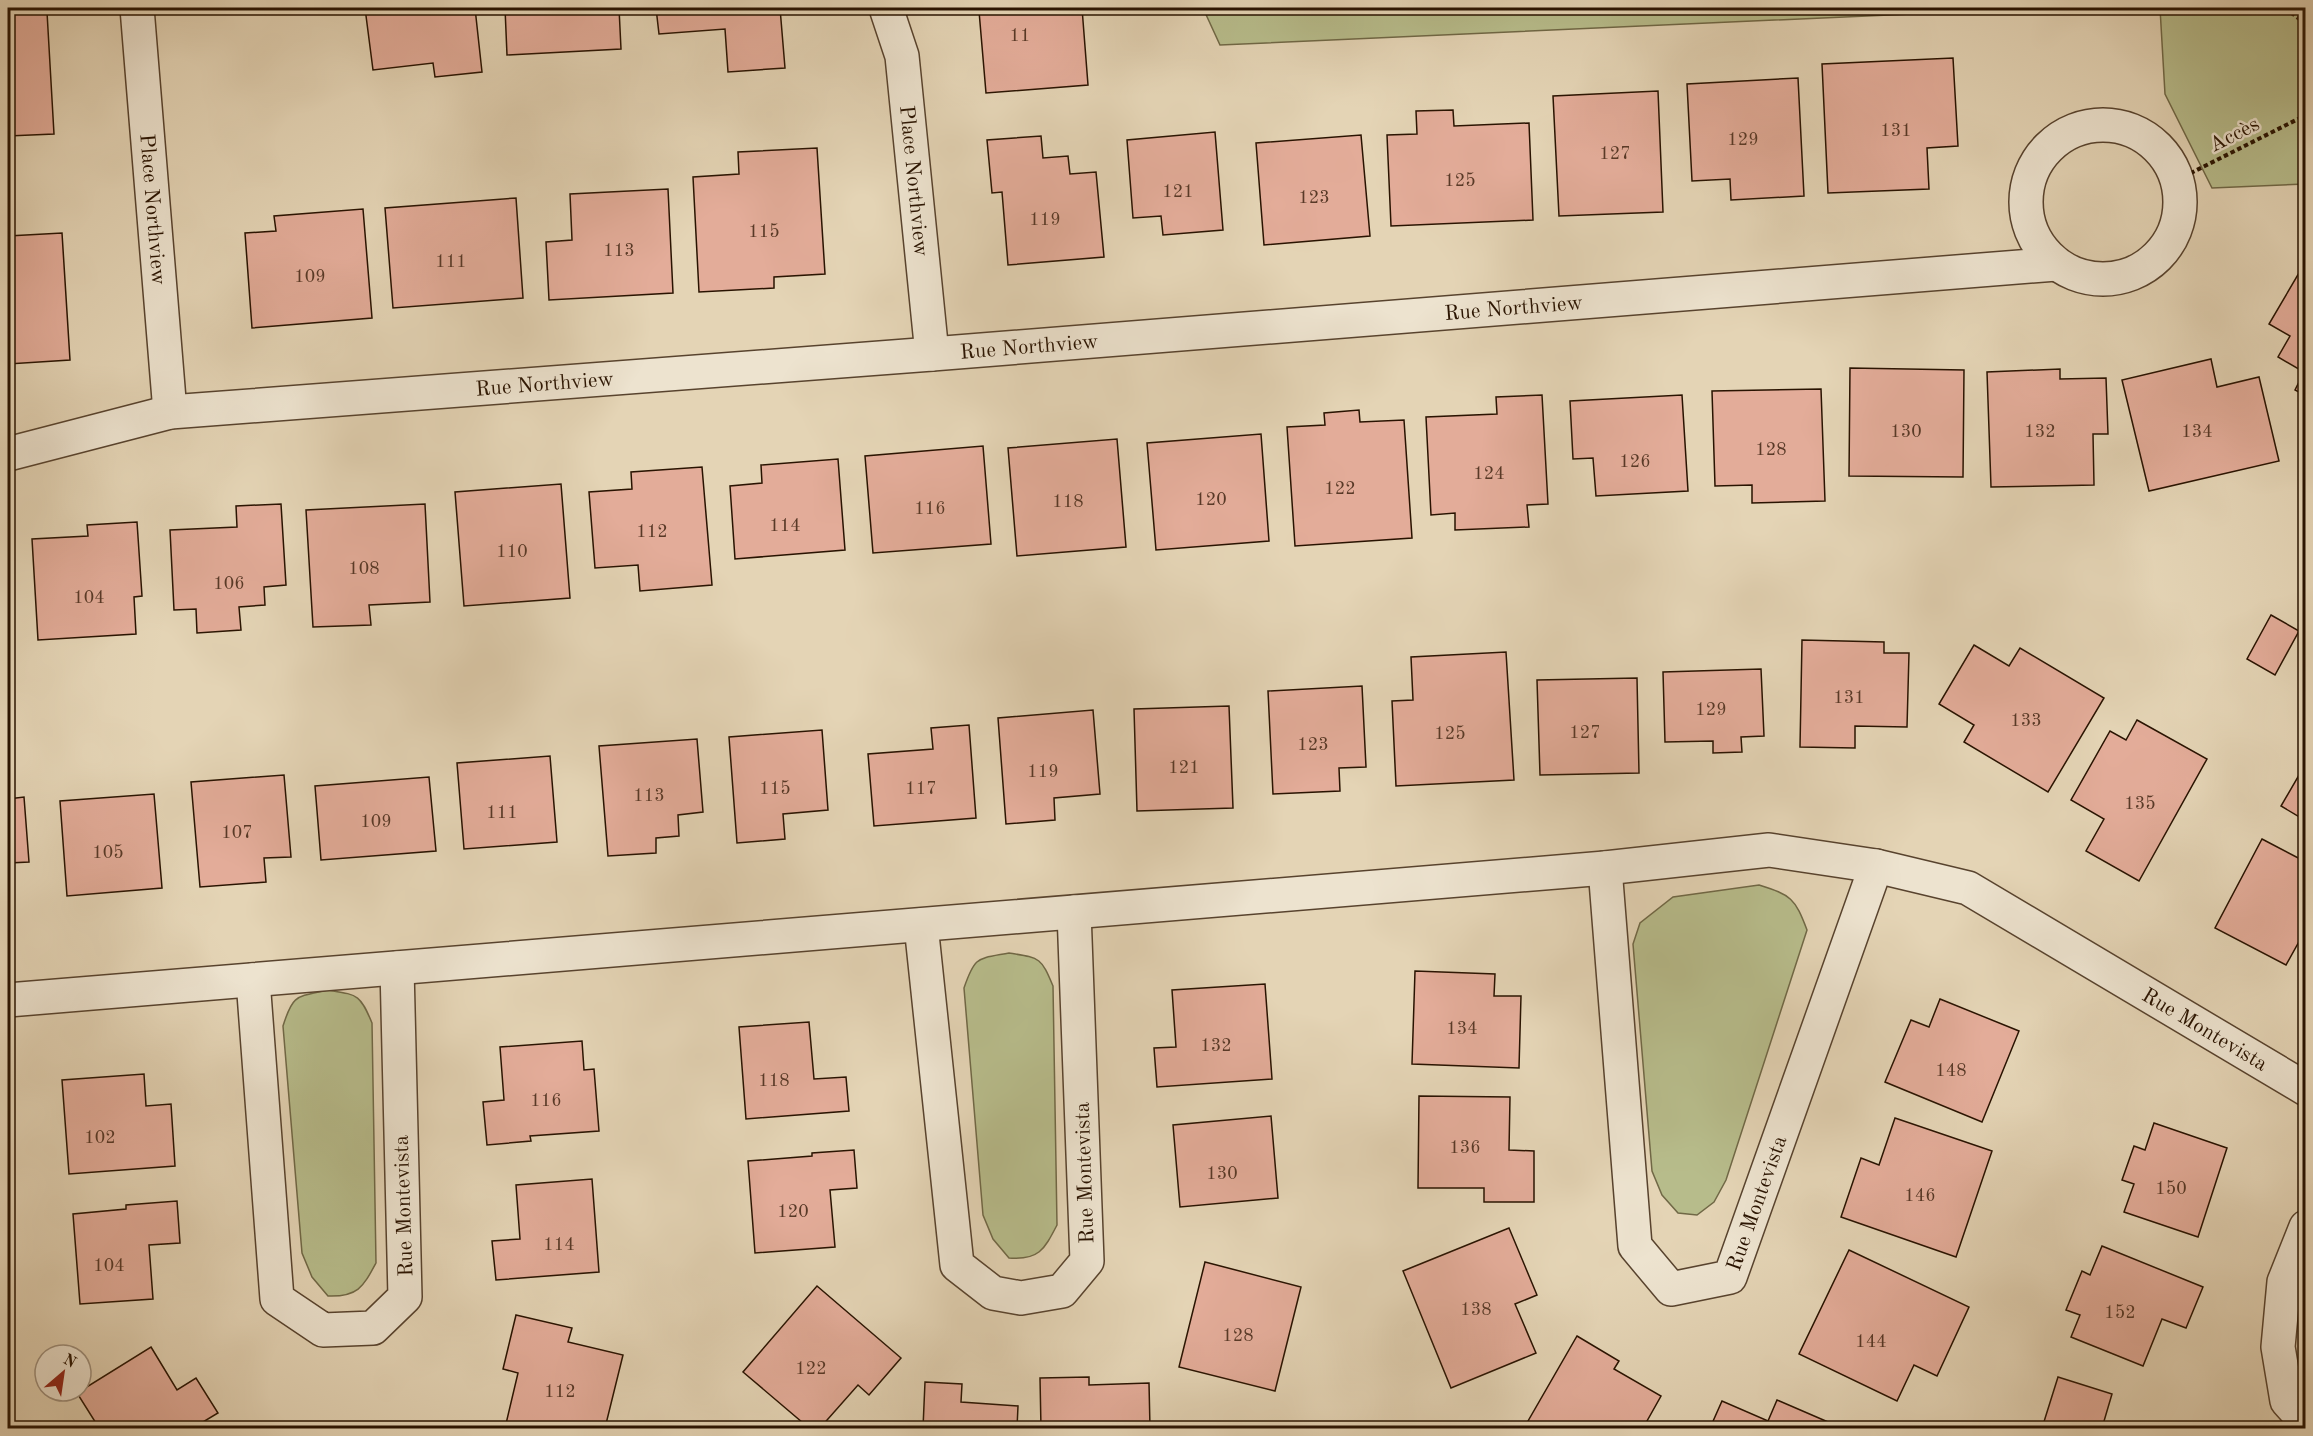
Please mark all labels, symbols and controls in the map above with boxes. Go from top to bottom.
house number: 11 [1010,27,1030,45]
street label: Place Northview [895,104,931,258]
street label: Accès [2206,114,2263,157]
house number: 131 [1880,122,1912,140]
house number: 129 [1727,131,1759,149]
street label: Place Northview [135,133,169,286]
house number: 127 [1599,145,1631,163]
house number: 125 [1444,172,1476,190]
house number: 121 [1162,183,1194,201]
house number: 123 [1298,189,1330,207]
house number: 119 [1029,211,1061,229]
house number: 115 [748,223,780,241]
house number: 113 [603,242,635,260]
house number: 111 [435,253,467,271]
house number: 109 [294,268,326,286]
street label: Rue Northview [1444,293,1584,325]
street label: Rue Northview [959,332,1099,364]
street label: Rue Northview [475,369,615,401]
house number: 130 [1890,423,1922,441]
house number: 132 [2024,423,2056,441]
house number: 134 [2181,423,2213,441]
house number: 128 [1755,441,1787,459]
house number: 126 [1619,453,1651,471]
house number: 124 [1473,465,1505,483]
house number: 122 [1324,480,1356,498]
house number: 120 [1195,491,1227,509]
house number: 118 [1052,493,1084,511]
house number: 116 [914,500,946,518]
house number: 114 [769,517,801,535]
house number: 112 [636,523,668,541]
house number: 110 [496,543,528,561]
house number: 108 [348,560,380,578]
house number: 106 [213,575,245,593]
house number: 104 [73,589,105,607]
house number: 131 [1833,689,1865,707]
house number: 129 [1695,701,1727,719]
house number: 133 [2010,712,2042,730]
house number: 127 [1569,724,1601,742]
house number: 125 [1434,725,1466,743]
house number: 123 [1297,736,1329,754]
house number: 121 [1168,759,1200,777]
house number: 119 [1027,763,1059,781]
house number: 115 [759,780,791,798]
house number: 117 [905,780,937,798]
house number: 113 [633,787,665,805]
house number: 135 [2124,795,2156,813]
house number: 111 [486,804,518,822]
house number: 109 [360,813,392,831]
house number: 107 [221,824,253,842]
house number: 105 [92,844,124,862]
street label: Rue Montevista [2138,985,2271,1076]
house number: 134 [1446,1020,1478,1038]
house number: 132 [1200,1037,1232,1055]
house number: 148 [1935,1062,1967,1080]
house number: 118 [758,1072,790,1090]
house number: 116 [530,1092,562,1110]
street label: Rue Montevista [1073,1102,1098,1244]
house number: 102 [84,1129,116,1147]
street label: Rue Montevista [1724,1133,1791,1274]
street label: Rue Montevista [392,1135,417,1277]
house number: 136 [1449,1139,1481,1157]
house number: 130 [1206,1165,1238,1183]
house number: 150 [2155,1180,2187,1198]
house number: 146 [1904,1187,1936,1205]
house number: 120 [777,1203,809,1221]
house number: 114 [543,1236,575,1254]
house number: 104 [93,1257,125,1275]
house number: 138 [1460,1301,1492,1319]
house number: 152 [2104,1304,2136,1322]
house number: 128 [1222,1327,1254,1345]
house number: 144 [1855,1333,1887,1351]
north arrow [33,1343,93,1403]
text: N [60,1352,79,1372]
house number: 122 [795,1360,827,1378]
house number: 112 [544,1383,576,1401]

